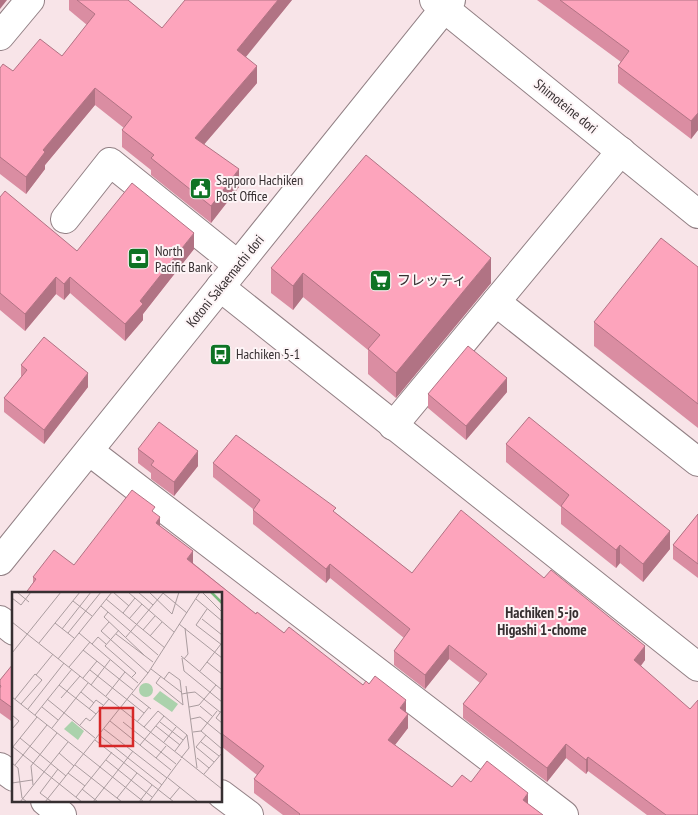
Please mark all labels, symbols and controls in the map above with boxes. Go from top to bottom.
street label: Shimoteine dori [530,75,602,137]
place label: Sapporo Hachiken Post Office [216,171,303,205]
public building icon: Sapporo Hachiken Post Office [188,176,212,200]
street label: Kotoni Sakaemachi dori [182,231,268,331]
place label: North Pacific Bank [155,242,213,276]
bank icon: North Pacific Bank [127,247,151,271]
supermarket icon: フレッティ [369,268,393,292]
place label: フレッティ [397,271,466,289]
bus stop icon: Hachiken 5-1 [208,342,232,366]
place label: Hachiken 5-1 [236,345,300,363]
inset map [12,592,222,802]
district label: Hachiken 5-jo Higashi 1-chome [497,603,587,639]

